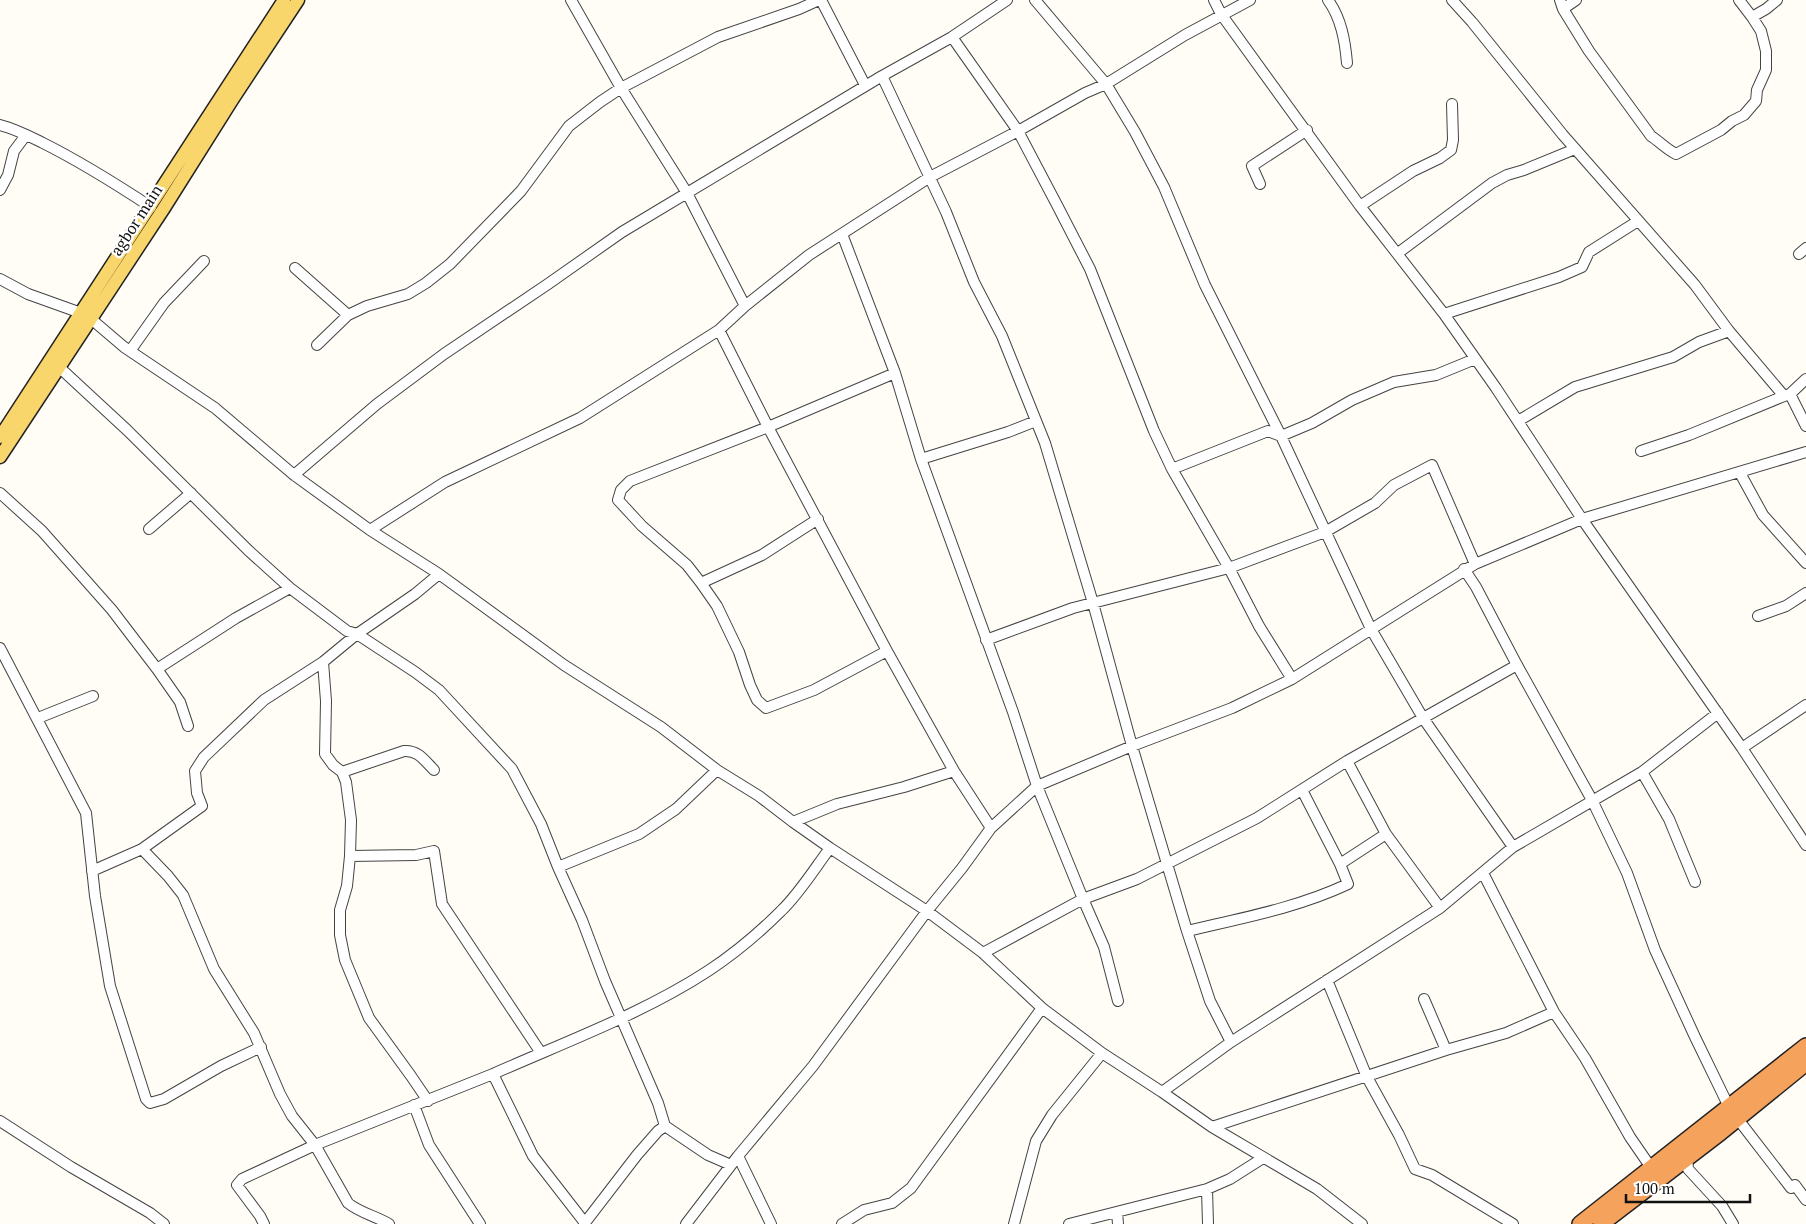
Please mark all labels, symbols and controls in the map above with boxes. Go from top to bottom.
street label: agbor main [105,180,167,260]
scale bar [1626,1172,1750,1204]
text: 100 m [1634,1178,1675,1198]

